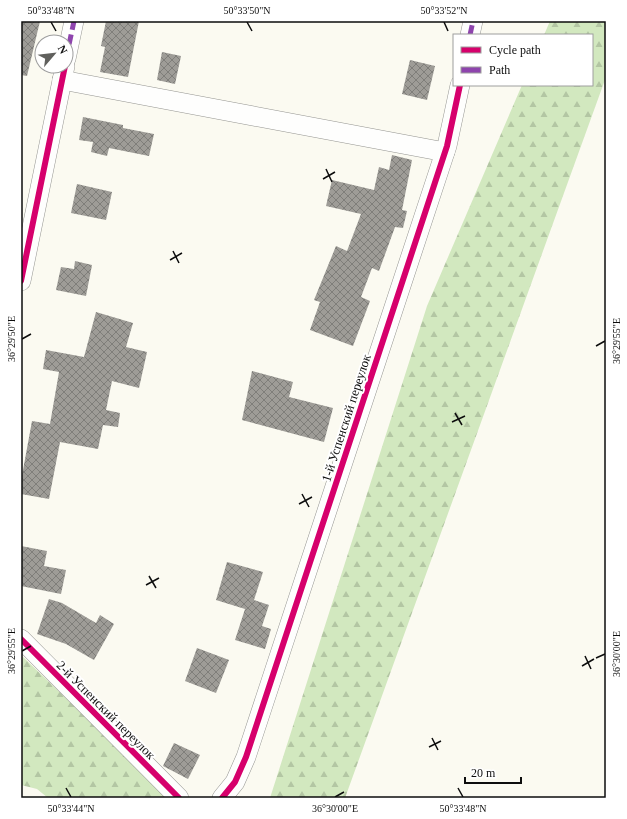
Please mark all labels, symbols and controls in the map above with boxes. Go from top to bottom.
text: 50°33'48"N [27,5,75,16]
text: 50°33'50"N [223,5,271,16]
text: 50°33'52"N [420,5,468,16]
north arrow [34,34,74,74]
legend [453,34,593,86]
text: N [56,43,70,56]
text: Cycle path [489,43,541,57]
text: Path [489,63,510,77]
text: 36°29'50"E [6,316,17,362]
text: 36°29'55"E [611,318,622,364]
street label: 1-й Успенский переулок [318,352,374,484]
text: 36°29'55"E [6,628,17,674]
text: 36°30'00"E [611,631,622,677]
street label: 2-й Успенский переулок [54,658,159,763]
scale bar [465,759,521,785]
text: 20 m [471,766,496,780]
text: 50°33'44"N [47,803,95,814]
text: 36°30'00"E [312,803,358,814]
text: 50°33'48"N [439,803,487,814]

